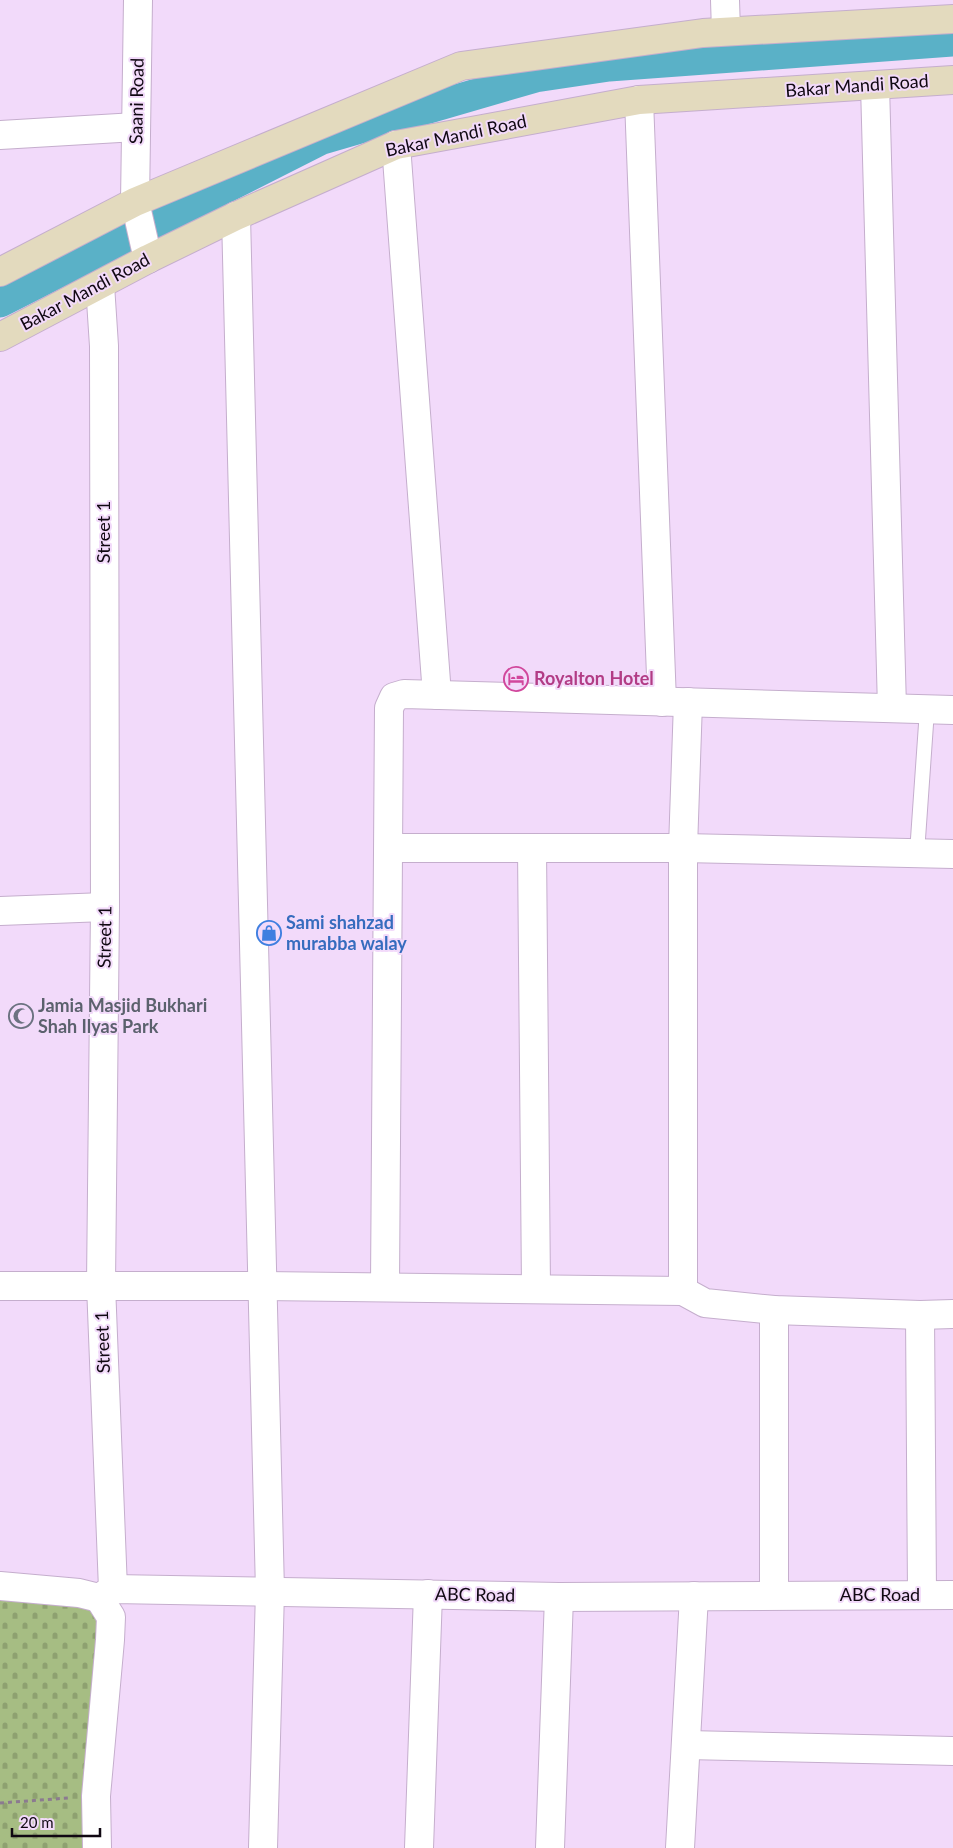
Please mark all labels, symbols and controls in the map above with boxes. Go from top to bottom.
street label: Saani Road [124,58,148,144]
street label: Bakar Mandi Road [784,69,929,101]
street label: Bakar Mandi Road [383,109,528,161]
street label: Bakar Mandi Road [16,248,153,335]
street label: Street 1 [92,501,114,563]
hotel icon: Royalton Hotel [503,666,529,692]
place label: Royalton Hotel [534,667,654,689]
street label: Street 1 [92,906,116,968]
place label: Sami shahzad murabba walay [286,911,407,954]
shop icon: Sami shahzad murabba walay [256,920,282,946]
place label: Jamia Masjid Bukhari Shah Ilyas Park [38,994,207,1037]
mosque icon: Jamia Masjid Bukhari Shah Ilyas Park [8,1003,34,1029]
street label: Street 1 [90,1310,114,1374]
street label: ABC Road [435,1582,515,1606]
street label: ABC Road [840,1583,920,1605]
scale bar [12,1806,100,1838]
text: 20 m [20,1813,54,1831]

